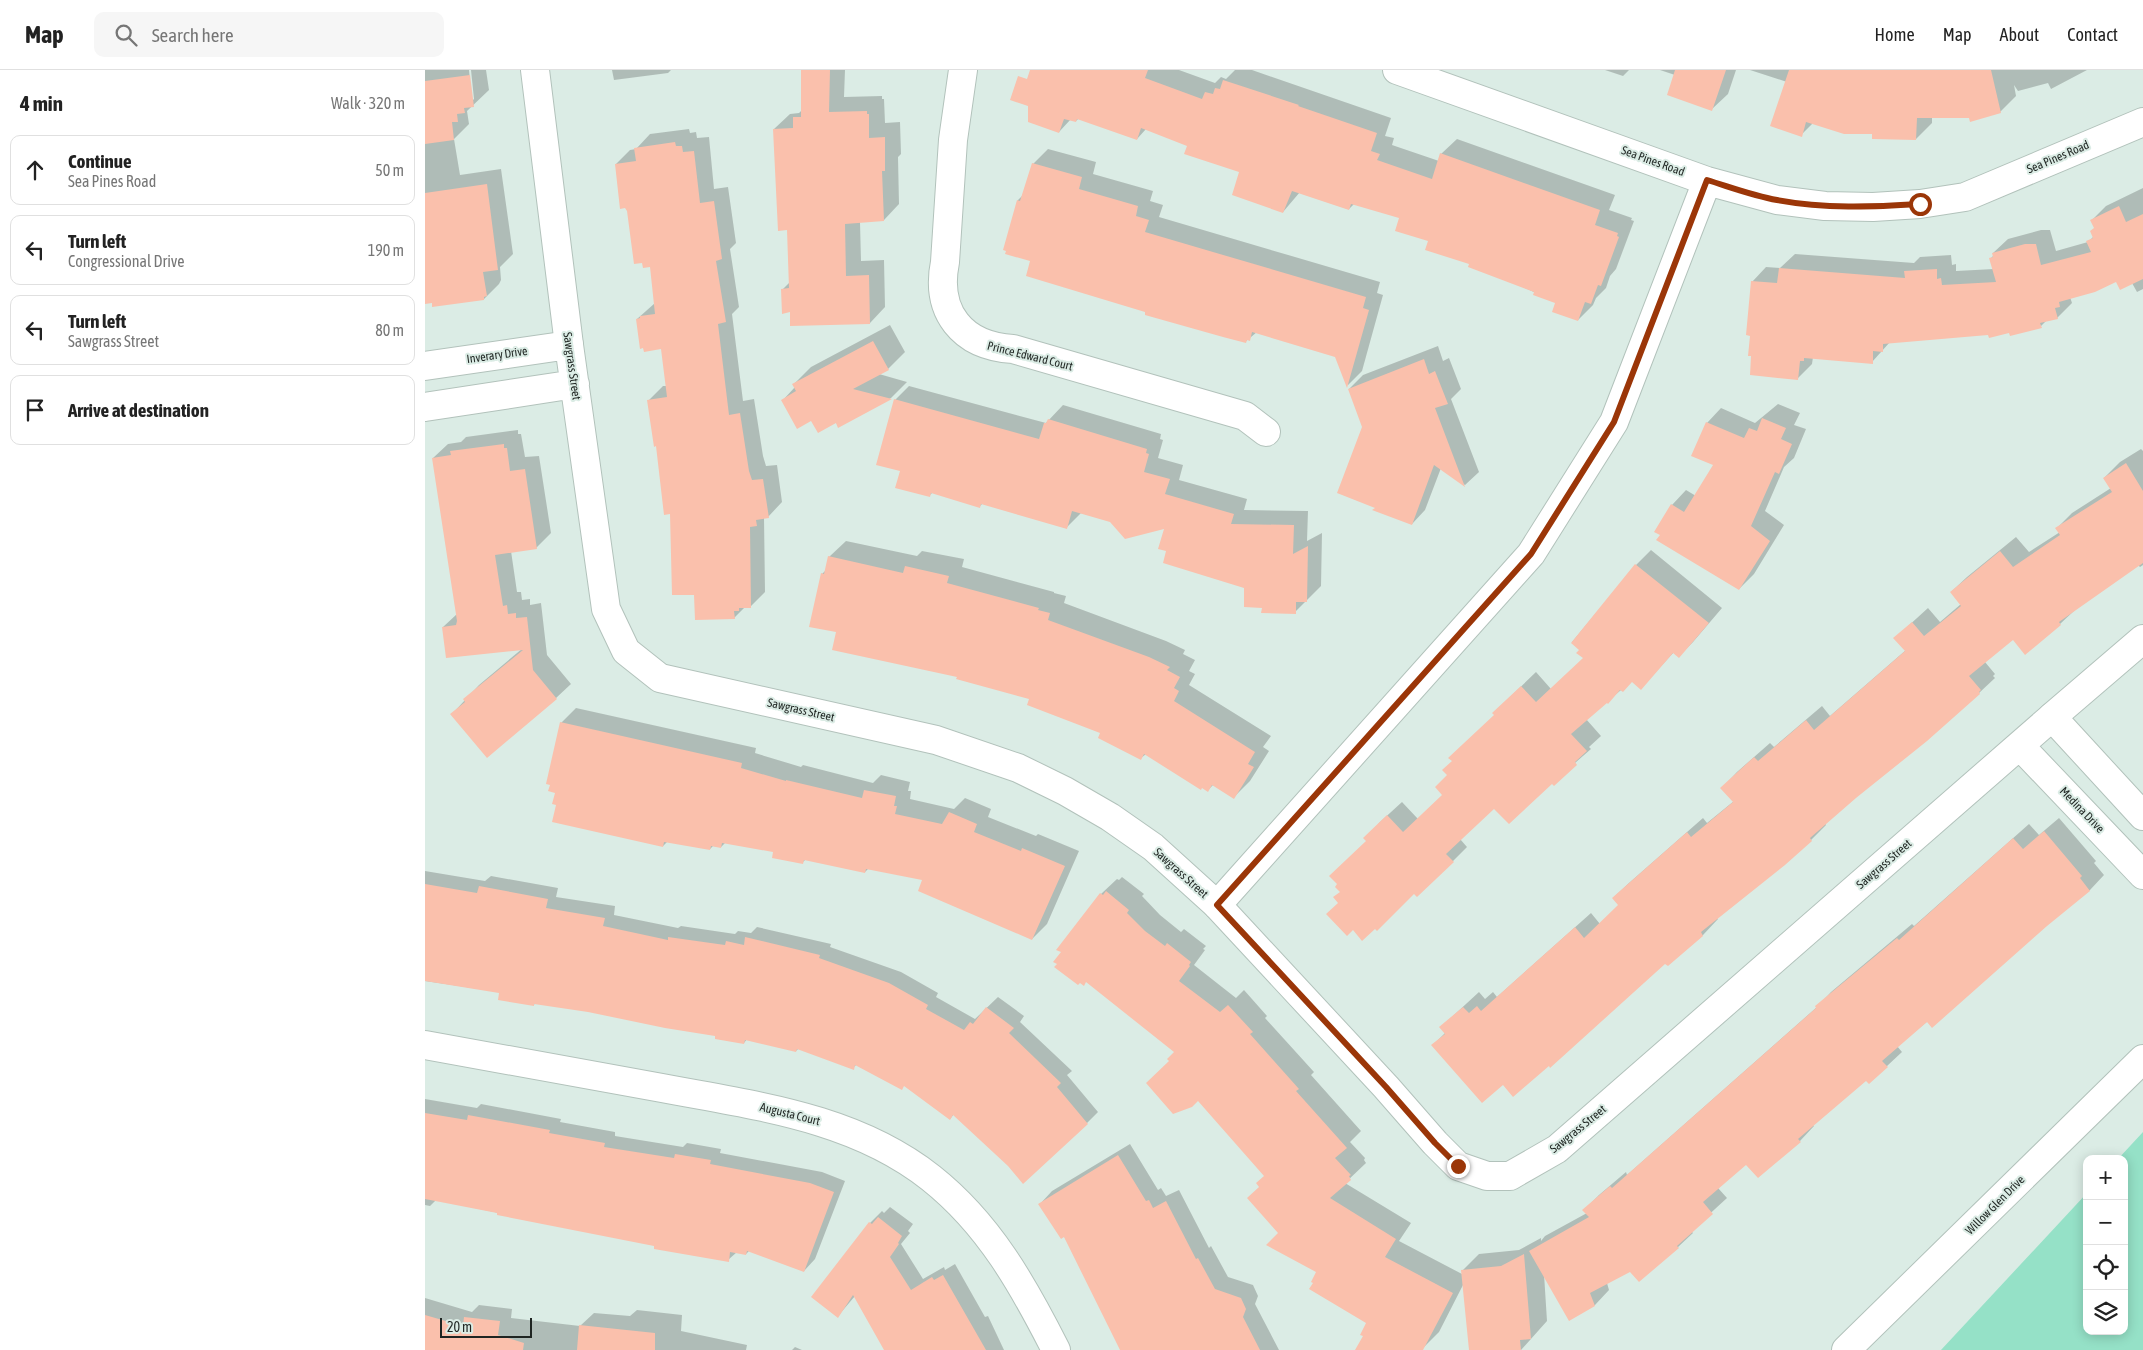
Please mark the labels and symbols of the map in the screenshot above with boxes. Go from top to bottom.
street label: Sea Pines Road [2025,138,2091,176]
street label: Sea Pines Road [1620,143,1686,179]
route start [1909,193,1932,216]
street label: Sawgrass Street [560,331,584,401]
street label: Prince Edward Court [986,339,1075,374]
street label: Inverary Drive [466,344,528,366]
street label: Sawgrass Street [766,695,836,725]
street label: Medina Drive [2057,784,2107,836]
street label: Sawgrass Street [1854,836,1915,892]
street label: Sawgrass Street [1151,845,1211,901]
street label: Augusta Court [759,1100,822,1128]
street label: Sawgrass Street [1547,1102,1609,1156]
route end [1447,1155,1470,1178]
street label: Willow Glen Drive [1963,1173,2027,1237]
scale bar [440,1315,533,1338]

